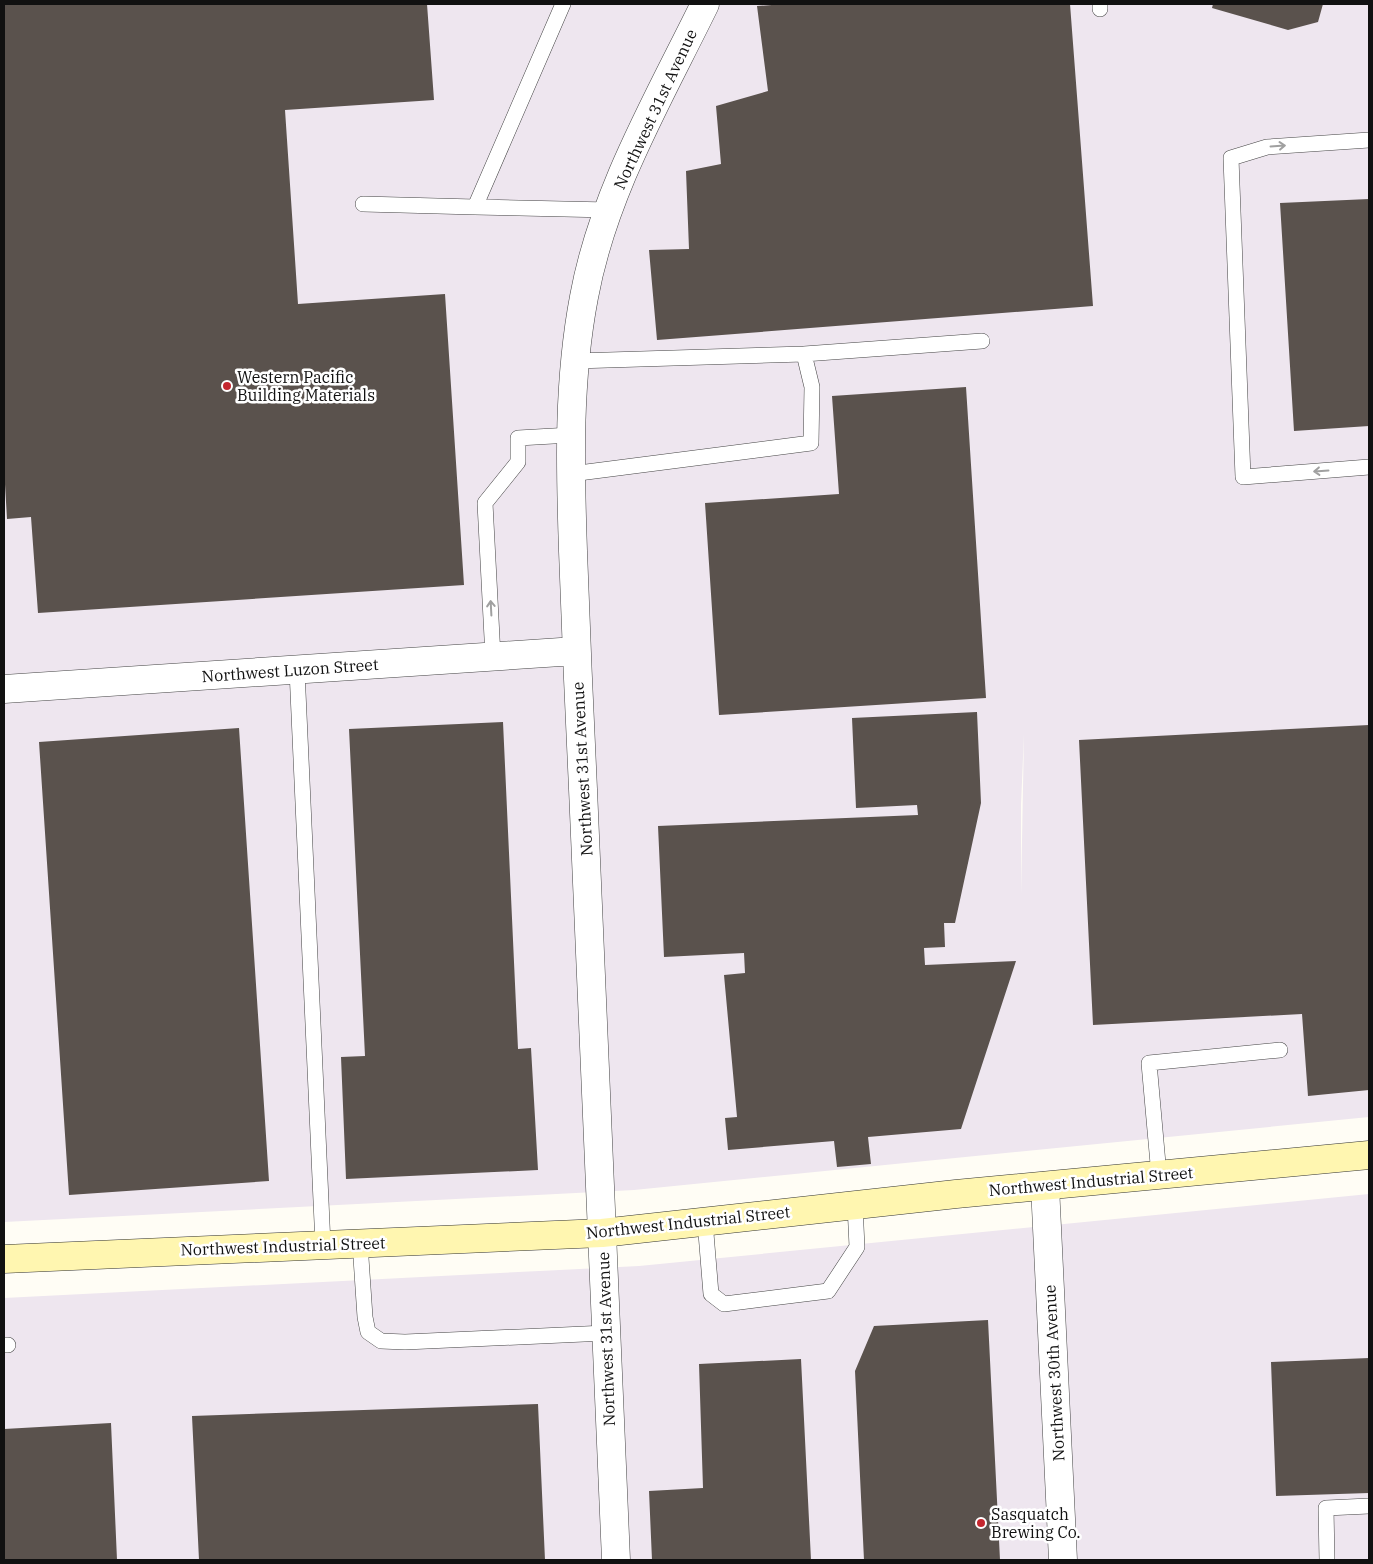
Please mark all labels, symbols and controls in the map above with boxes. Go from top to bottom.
street label: Northwest 31st Avenue [609,26,701,192]
one-way arrow [1270,142,1286,151]
place label: Western Pacific Building Materials [237,367,375,405]
marker: Western Pacific Building Materials [221,380,233,392]
one-way arrow [1313,466,1329,476]
one-way arrow [486,600,495,616]
street label: Northwest Luzon Street [201,654,379,686]
street label: Northwest 31st Avenue [567,681,597,857]
street label: Northwest Industrial Street [988,1162,1194,1200]
street label: Northwest Industrial Street [585,1201,791,1243]
street label: Northwest Industrial Street [180,1232,386,1260]
street label: Northwest 31st Avenue [593,1251,619,1427]
street label: Northwest 30th Avenue [1039,1284,1069,1462]
place label: Sasquatch Brewing Co. [991,1504,1081,1542]
marker: Sasquatch Brewing Co. [975,1517,987,1529]

